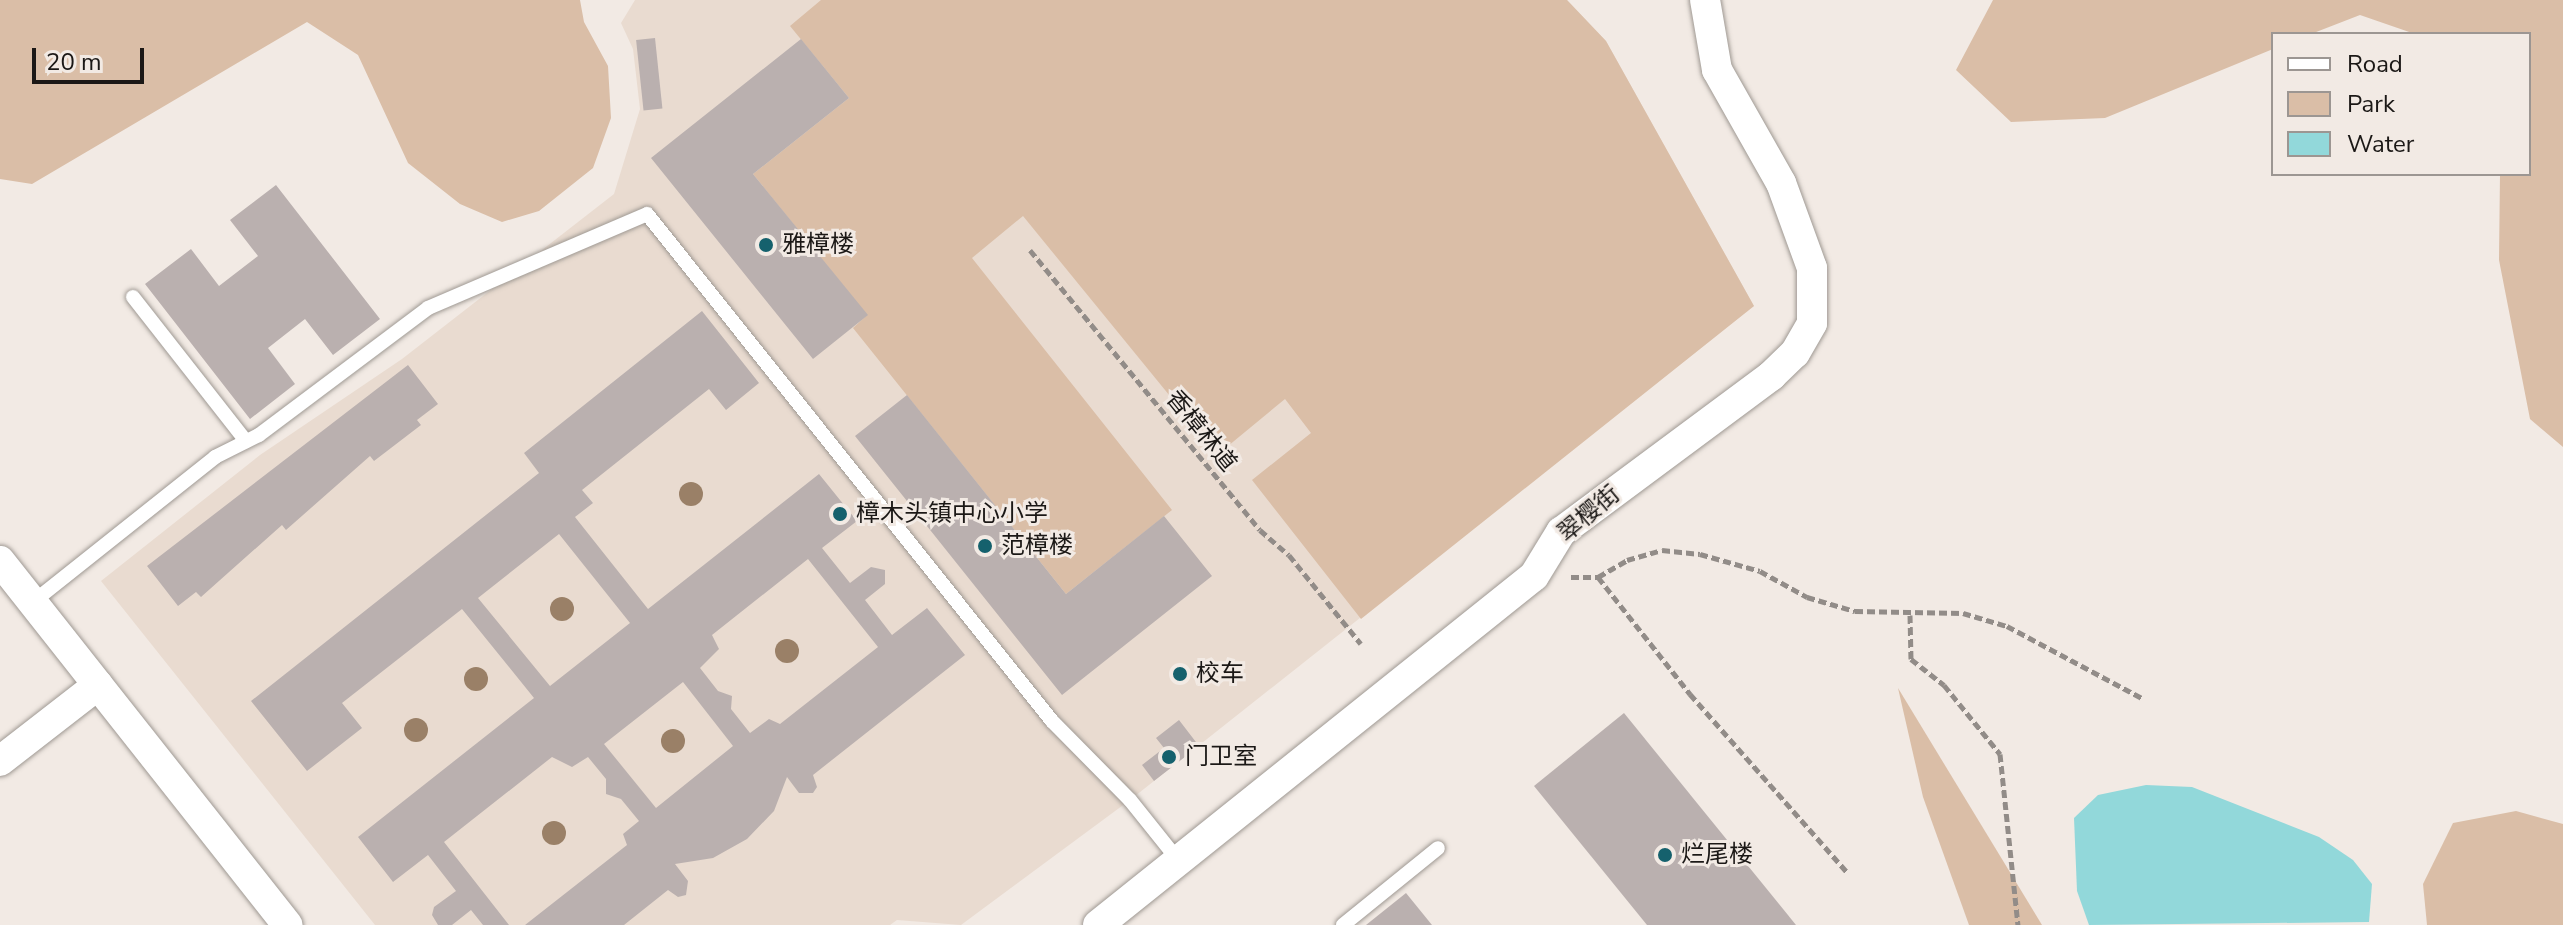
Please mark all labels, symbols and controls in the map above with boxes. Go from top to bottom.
scale bar [36,32,148,82]
legend [2271,32,2531,176]
text: 20 m [46,46,102,78]
text: Road [2347,48,2403,80]
text: Park [2347,88,2395,120]
text: Water [2347,128,2414,160]
place label: 雅樟楼 [782,231,854,259]
marker: 雅樟楼 [757,236,775,254]
street label: 香樟林道 [1160,385,1242,477]
street label: 翠樱街 [1552,480,1626,548]
place label: 樟木头镇中心小学 [856,500,1048,528]
marker: 樟木头镇中心小学 [831,505,849,523]
place label: 范樟楼 [1001,532,1073,560]
marker: 范樟楼 [976,537,994,555]
place label: 校车 [1196,660,1244,688]
marker: 校车 [1171,665,1189,683]
place label: 门卫室 [1185,743,1257,771]
marker: 门卫室 [1160,748,1178,766]
place label: 烂尾楼 [1681,841,1753,869]
marker: 烂尾楼 [1656,846,1674,864]

